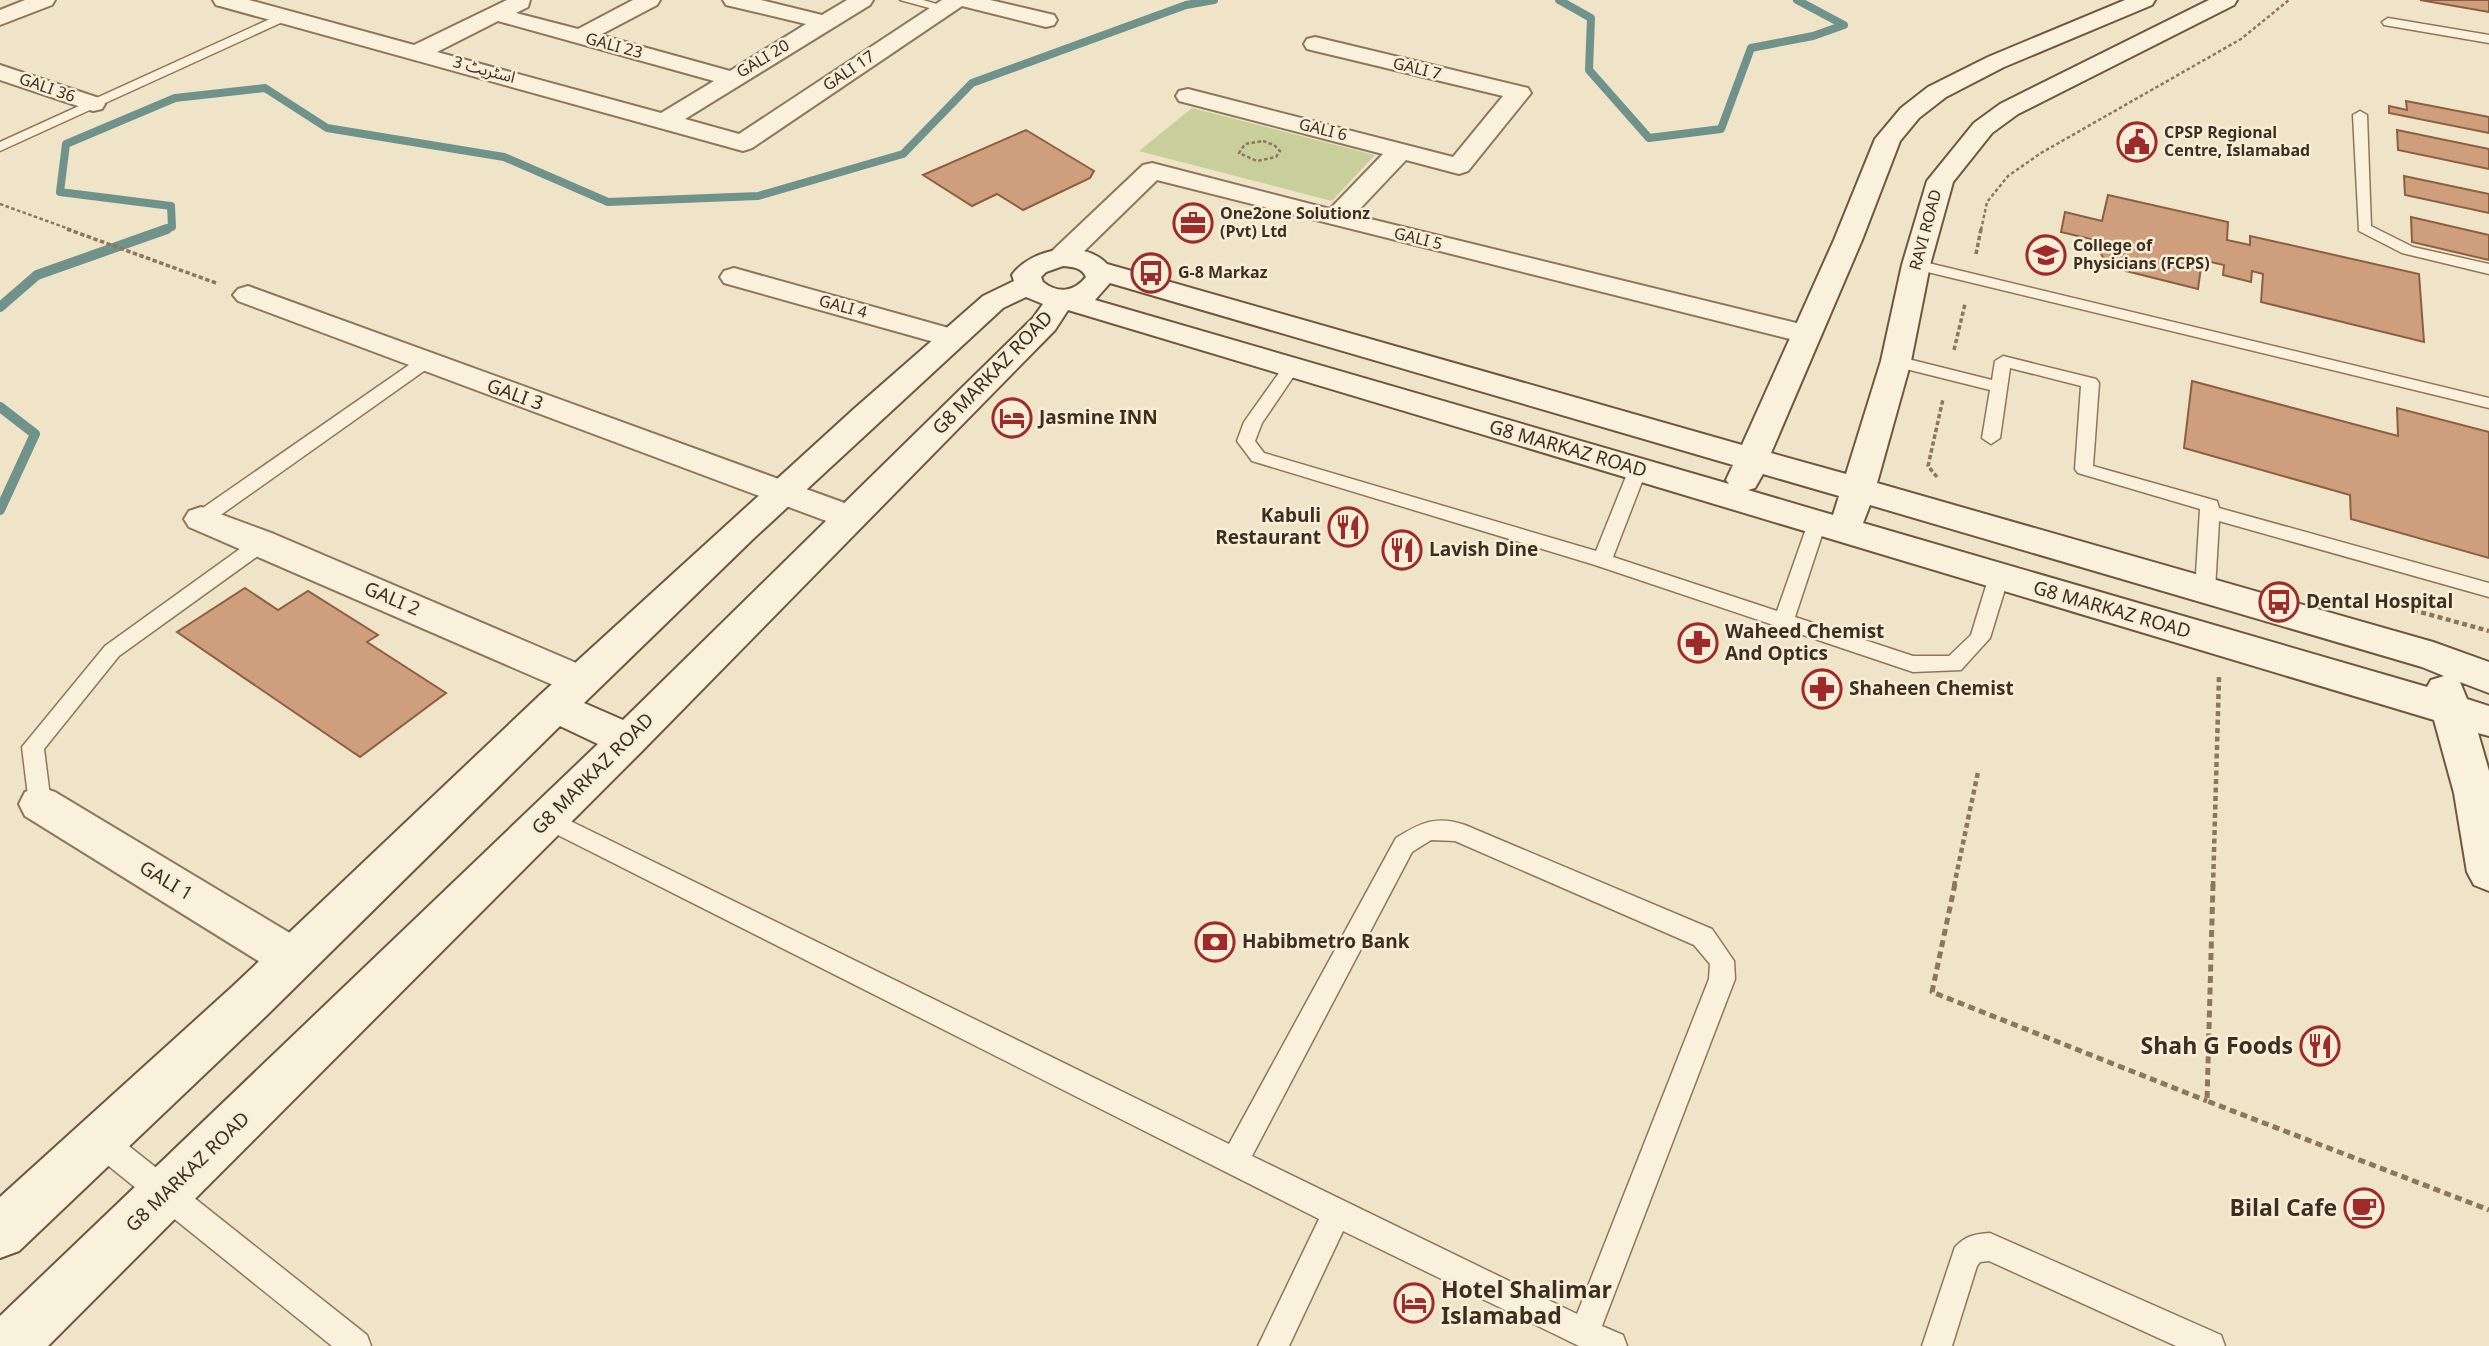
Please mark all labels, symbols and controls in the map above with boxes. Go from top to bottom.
street label: GALI 23 [582,22,646,70]
street label: GALI 20 [729,29,797,89]
street label: GALI 17 [815,41,883,101]
street label: اسٹریٹ 3 [449,45,519,95]
street label: GALI 7 [1389,47,1445,91]
street label: GALI 36 [14,62,80,114]
street label: GALI 6 [1295,108,1351,152]
place label: CPSP Regional Centre, Islamabad [2164,116,2310,168]
public building icon: CPSP Regional Centre, Islamabad [2116,121,2158,163]
street label: RAVI ROAD [1899,186,1953,274]
place label: One2one Solutionz (Pvt) Ltd [1220,197,1370,249]
office icon: One2one Solutionz (Pvt) Ltd [1172,202,1214,244]
street label: GALI 5 [1390,217,1446,261]
place label: College of Physicians (FCPS) [2073,229,2210,281]
school or university icon: College of Physicians (FCPS) [2025,234,2067,276]
bus stop icon: G-8 Markaz [1130,252,1172,294]
place label: G-8 Markaz [1178,256,1268,290]
street label: GALI 4 [815,284,871,330]
street label: G8 MARKAZ ROAD [922,301,1064,445]
street label: GALI 3 [481,366,549,424]
hotel icon: Jasmine INN [991,397,1033,439]
place label: Jasmine INN [1037,398,1158,438]
street label: G8 MARKAZ ROAD [1484,407,1652,491]
place label: Kabuli Restaurant [1215,496,1321,558]
restaurant icon: Kabuli Restaurant [1327,506,1369,548]
restaurant icon: Lavish Dine [1381,529,1423,571]
place label: Lavish Dine [1429,530,1538,570]
street label: G8 MARKAZ ROAD [2028,568,2196,652]
street label: GALI 2 [357,569,427,629]
bus stop icon: Dental Hospital [2258,581,2300,623]
place label: Dental Hospital [2306,582,2453,622]
place label: Waheed Chemist And Optics [1725,612,1884,674]
pharmacy icon: Waheed Chemist And Optics [1677,622,1719,664]
pharmacy icon: Shaheen Chemist [1801,668,1843,710]
place label: Shaheen Chemist [1849,669,2014,709]
street label: G8 MARKAZ ROAD [521,702,665,846]
street label: GALI 1 [131,849,201,913]
bank icon: Habibmetro Bank [1194,921,1236,963]
place label: Habibmetro Bank [1242,922,1410,962]
place label: Shah G Foods [2141,1022,2293,1071]
restaurant icon: Shah G Foods [2299,1025,2341,1067]
street label: G8 MARKAZ ROAD [116,1101,260,1243]
place label: Bilal Cafe [2230,1184,2337,1233]
cafe icon: Bilal Cafe [2343,1187,2385,1229]
place label: Hotel Shalimar Islamabad [1441,1266,1612,1341]
hotel icon: Hotel Shalimar Islamabad [1393,1282,1435,1324]

